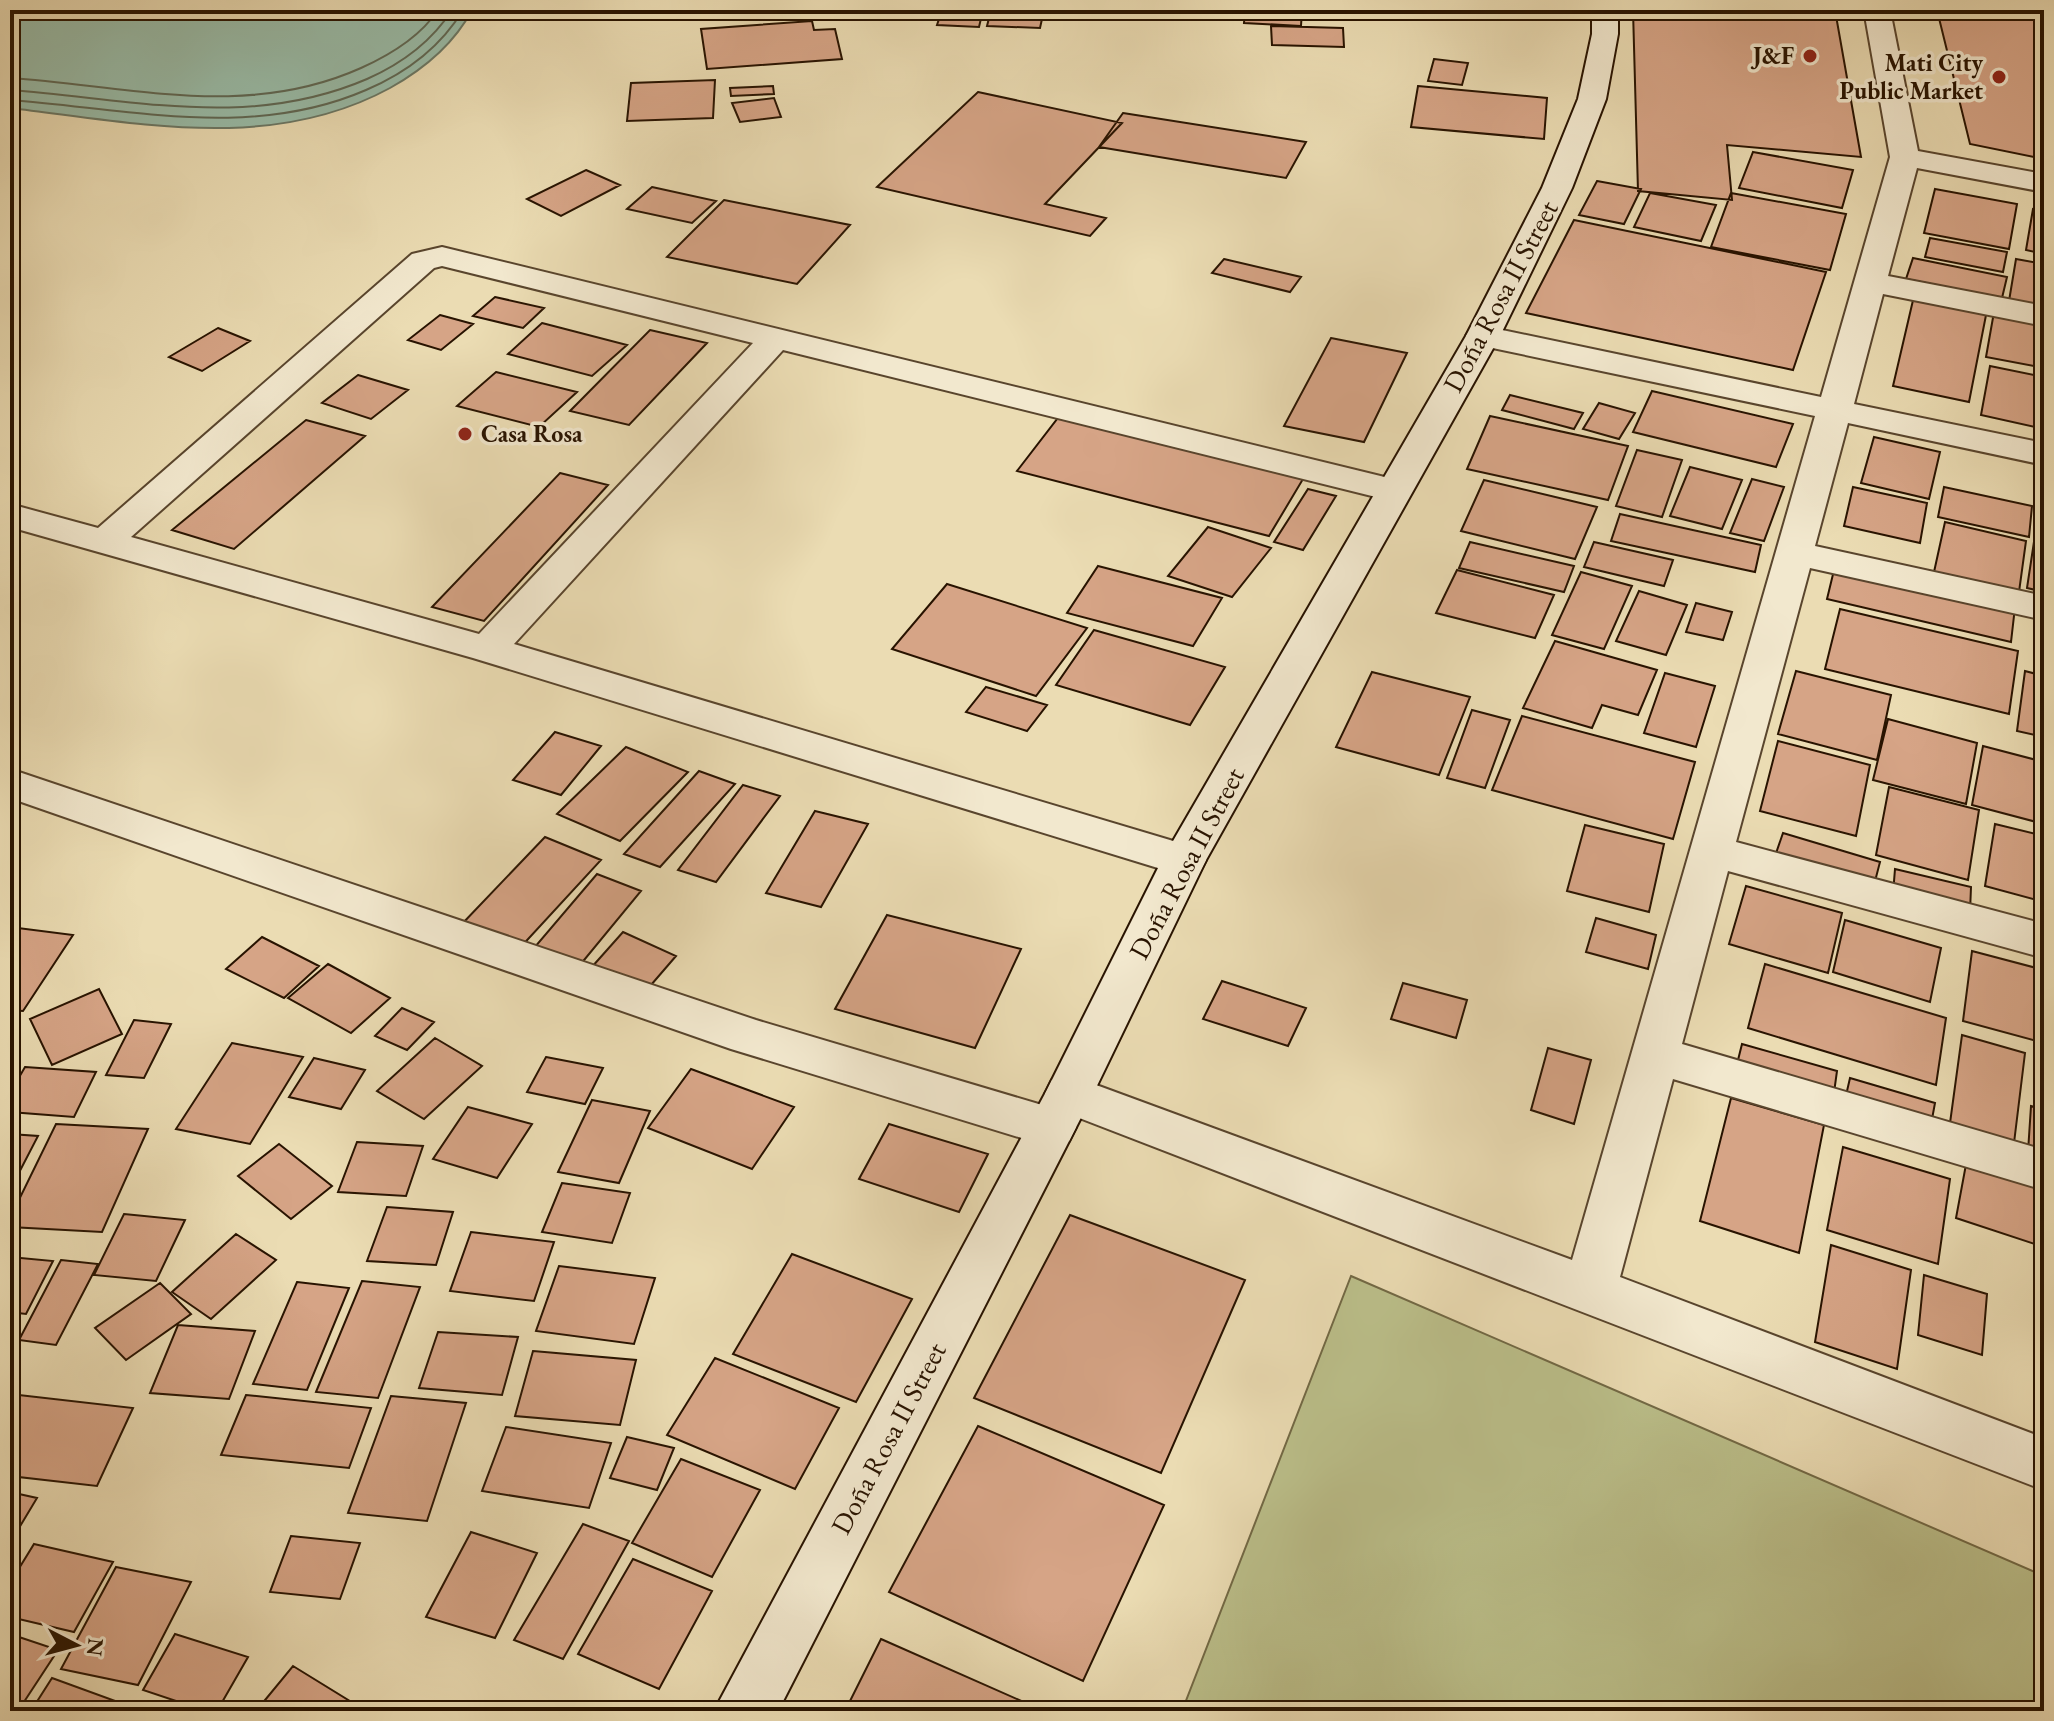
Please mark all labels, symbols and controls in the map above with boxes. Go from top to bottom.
place label: J&F [1751,40,1794,71]
marker: J&F [1801,47,1819,65]
place label: Mati City Public Market [1839,47,1983,106]
marker: Mati City Public Market [1990,68,2008,86]
street label: Doña Rosa II Street [1434,194,1566,398]
place label: Casa Rosa [481,418,583,449]
marker: Casa Rosa [456,425,474,443]
street label: Doña Rosa II Street [1120,761,1252,965]
street label: Doña Rosa II Street [822,1336,954,1540]
north arrow [36,1605,116,1685]
text: N [80,1637,111,1658]

